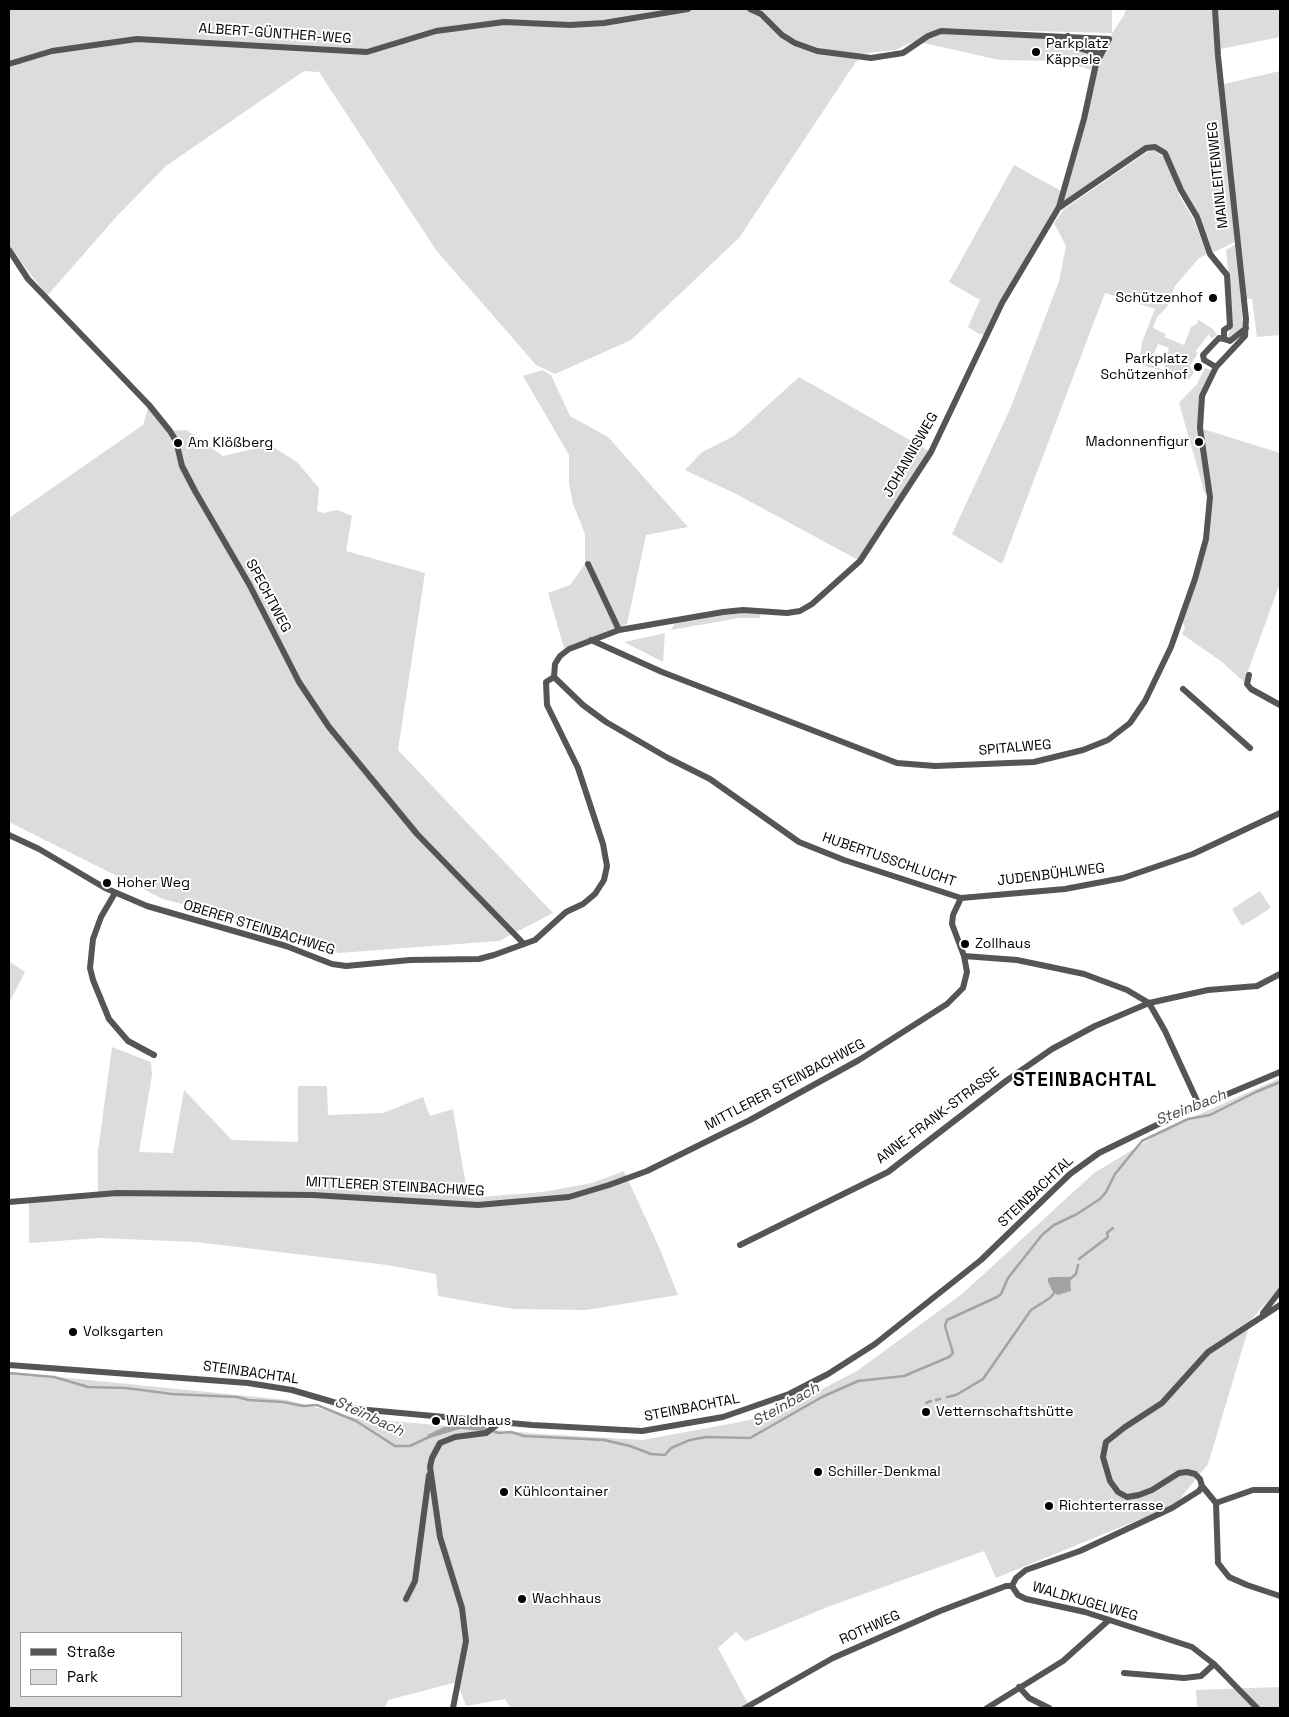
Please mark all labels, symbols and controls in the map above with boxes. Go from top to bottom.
street label: ALBERT-GÜNTHER-WEG [198,20,352,48]
place label: Parkplatz Käppele [1046,36,1109,68]
marker: Parkplatz Käppele [1030,46,1042,58]
street label: MAINLEITENWEG [1204,121,1232,229]
place label: Schützenhof [1116,290,1203,306]
marker: Schützenhof [1207,292,1219,304]
place label: Parkplatz Schützenhof [1101,351,1188,384]
marker: Parkplatz Schützenhof [1192,361,1204,373]
street label: JOHANNISWEG [880,409,942,501]
place label: Madonnenfigur [1085,434,1189,450]
place label: Am Klößberg [188,435,273,451]
marker: Madonnenfigur [1193,436,1205,448]
marker: Am Klößberg [172,437,184,449]
street label: SPECHTWEG [242,556,294,636]
street label: SPITALWEG [978,736,1052,760]
street label: HUBERTUSSCHLUCHT [820,829,958,891]
street label: JUDENBÜHLWEG [996,860,1106,890]
place label: Hoher Weg [117,875,190,891]
marker: Hoher Weg [101,877,113,889]
street label: OBERER STEINBACHWEG [181,897,337,959]
place label: Zollhaus [975,936,1031,952]
marker: Zollhaus [959,938,971,950]
street label: MITTLERER STEINBACHWEG [702,1036,868,1134]
street label: ANNE-FRANK-STRASSE [873,1064,1003,1168]
district label: STEINBACHTAL [1012,1070,1158,1092]
water label: Steinbach [1153,1086,1229,1130]
street label: STEINBACHTAL [995,1153,1077,1231]
street label: MITTLERER STEINBACHWEG [305,1174,485,1200]
place label: Volksgarten [83,1324,163,1340]
marker: Volksgarten [67,1326,79,1338]
street label: STEINBACHTAL [202,1358,300,1388]
water label: Steinbach [749,1379,823,1431]
street label: STEINBACHTAL [643,1391,741,1425]
water label: Steinbach [332,1393,406,1441]
place label: Vetternschaftshütte [936,1404,1074,1420]
marker: Vetternschaftshütte [920,1406,932,1418]
place label: Waldhaus [446,1413,511,1429]
marker: Waldhaus [430,1415,442,1427]
place label: Schiller-Denkmal [828,1464,941,1480]
marker: Schiller-Denkmal [812,1466,824,1478]
place label: Kühlcontainer [514,1484,608,1500]
marker: Kühlcontainer [498,1486,510,1498]
place label: Richterterrasse [1059,1498,1164,1514]
marker: Richterterrasse [1043,1500,1055,1512]
street label: WALDKUGELWEG [1030,1579,1140,1625]
place label: Wachhaus [532,1591,601,1607]
marker: Wachhaus [516,1593,528,1605]
street label: ROTHWEG [837,1607,903,1649]
legend [20,1632,182,1697]
text: Straße [67,1642,115,1661]
text: Park [67,1667,98,1686]

